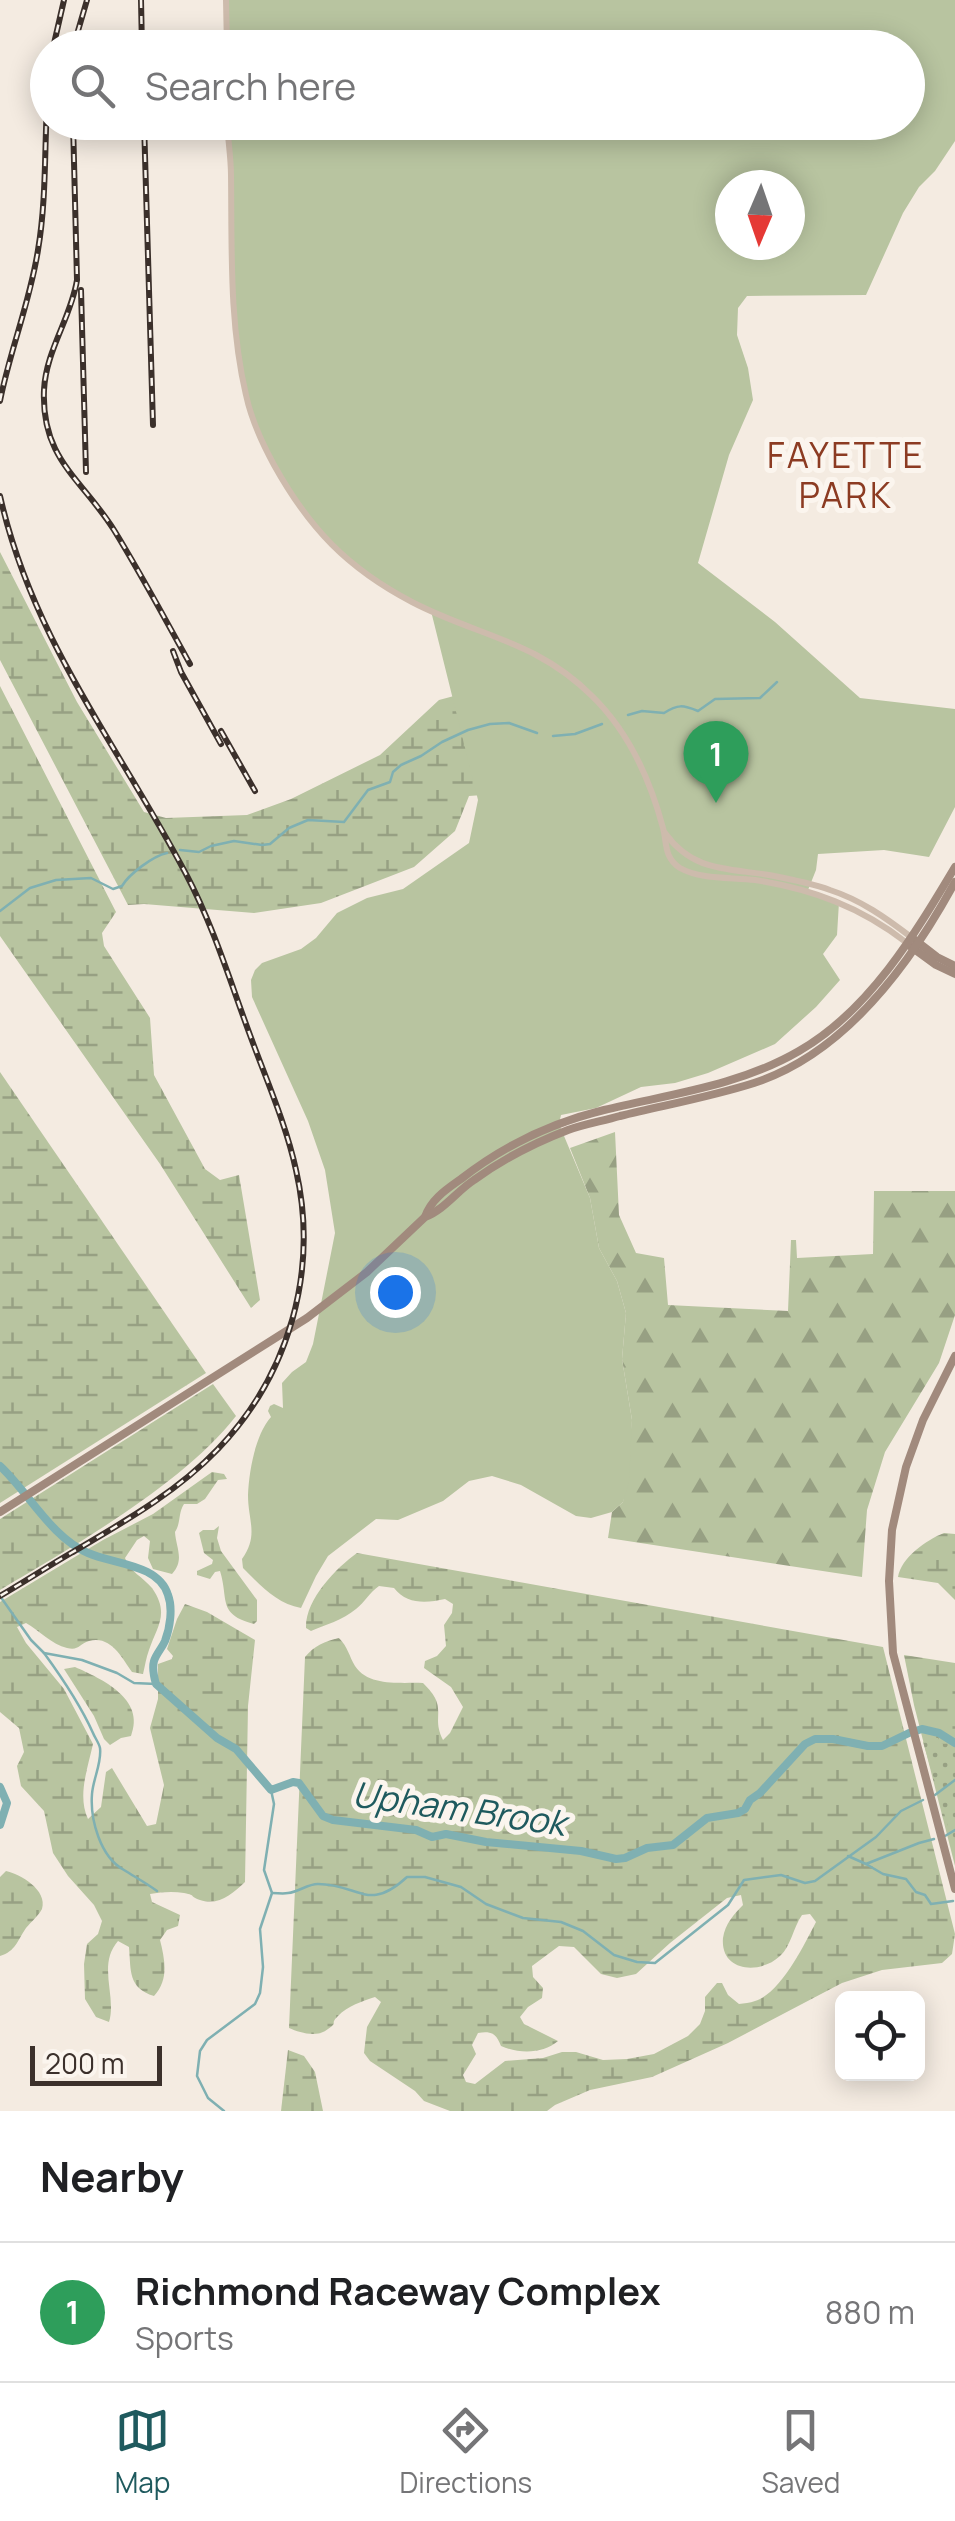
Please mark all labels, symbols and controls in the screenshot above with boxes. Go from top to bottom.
search box [30,30,925,140]
icon: search [65,58,120,113]
text: Search here [145,59,356,111]
north arrow [715,170,805,260]
district label: FAYETTE PARK [767,431,925,519]
pin: 1 [684,720,748,803]
your location [370,1267,421,1318]
water label: Upham Brook [349,1769,573,1847]
map controls [835,1991,925,2081]
button: locate [835,1991,925,2081]
scale bar [30,2041,162,2086]
text: 200 m [45,2044,124,2082]
text: Nearby [40,2147,184,2205]
text: Richmond Raceway Complex [135,2264,661,2316]
text: 1 [65,2290,80,2334]
text: 880 m [825,2290,915,2334]
text: Sports [135,2316,234,2360]
tab: Map [115,2403,170,2501]
tab: Directions [400,2403,532,2501]
tab: Saved [761,2403,840,2501]

